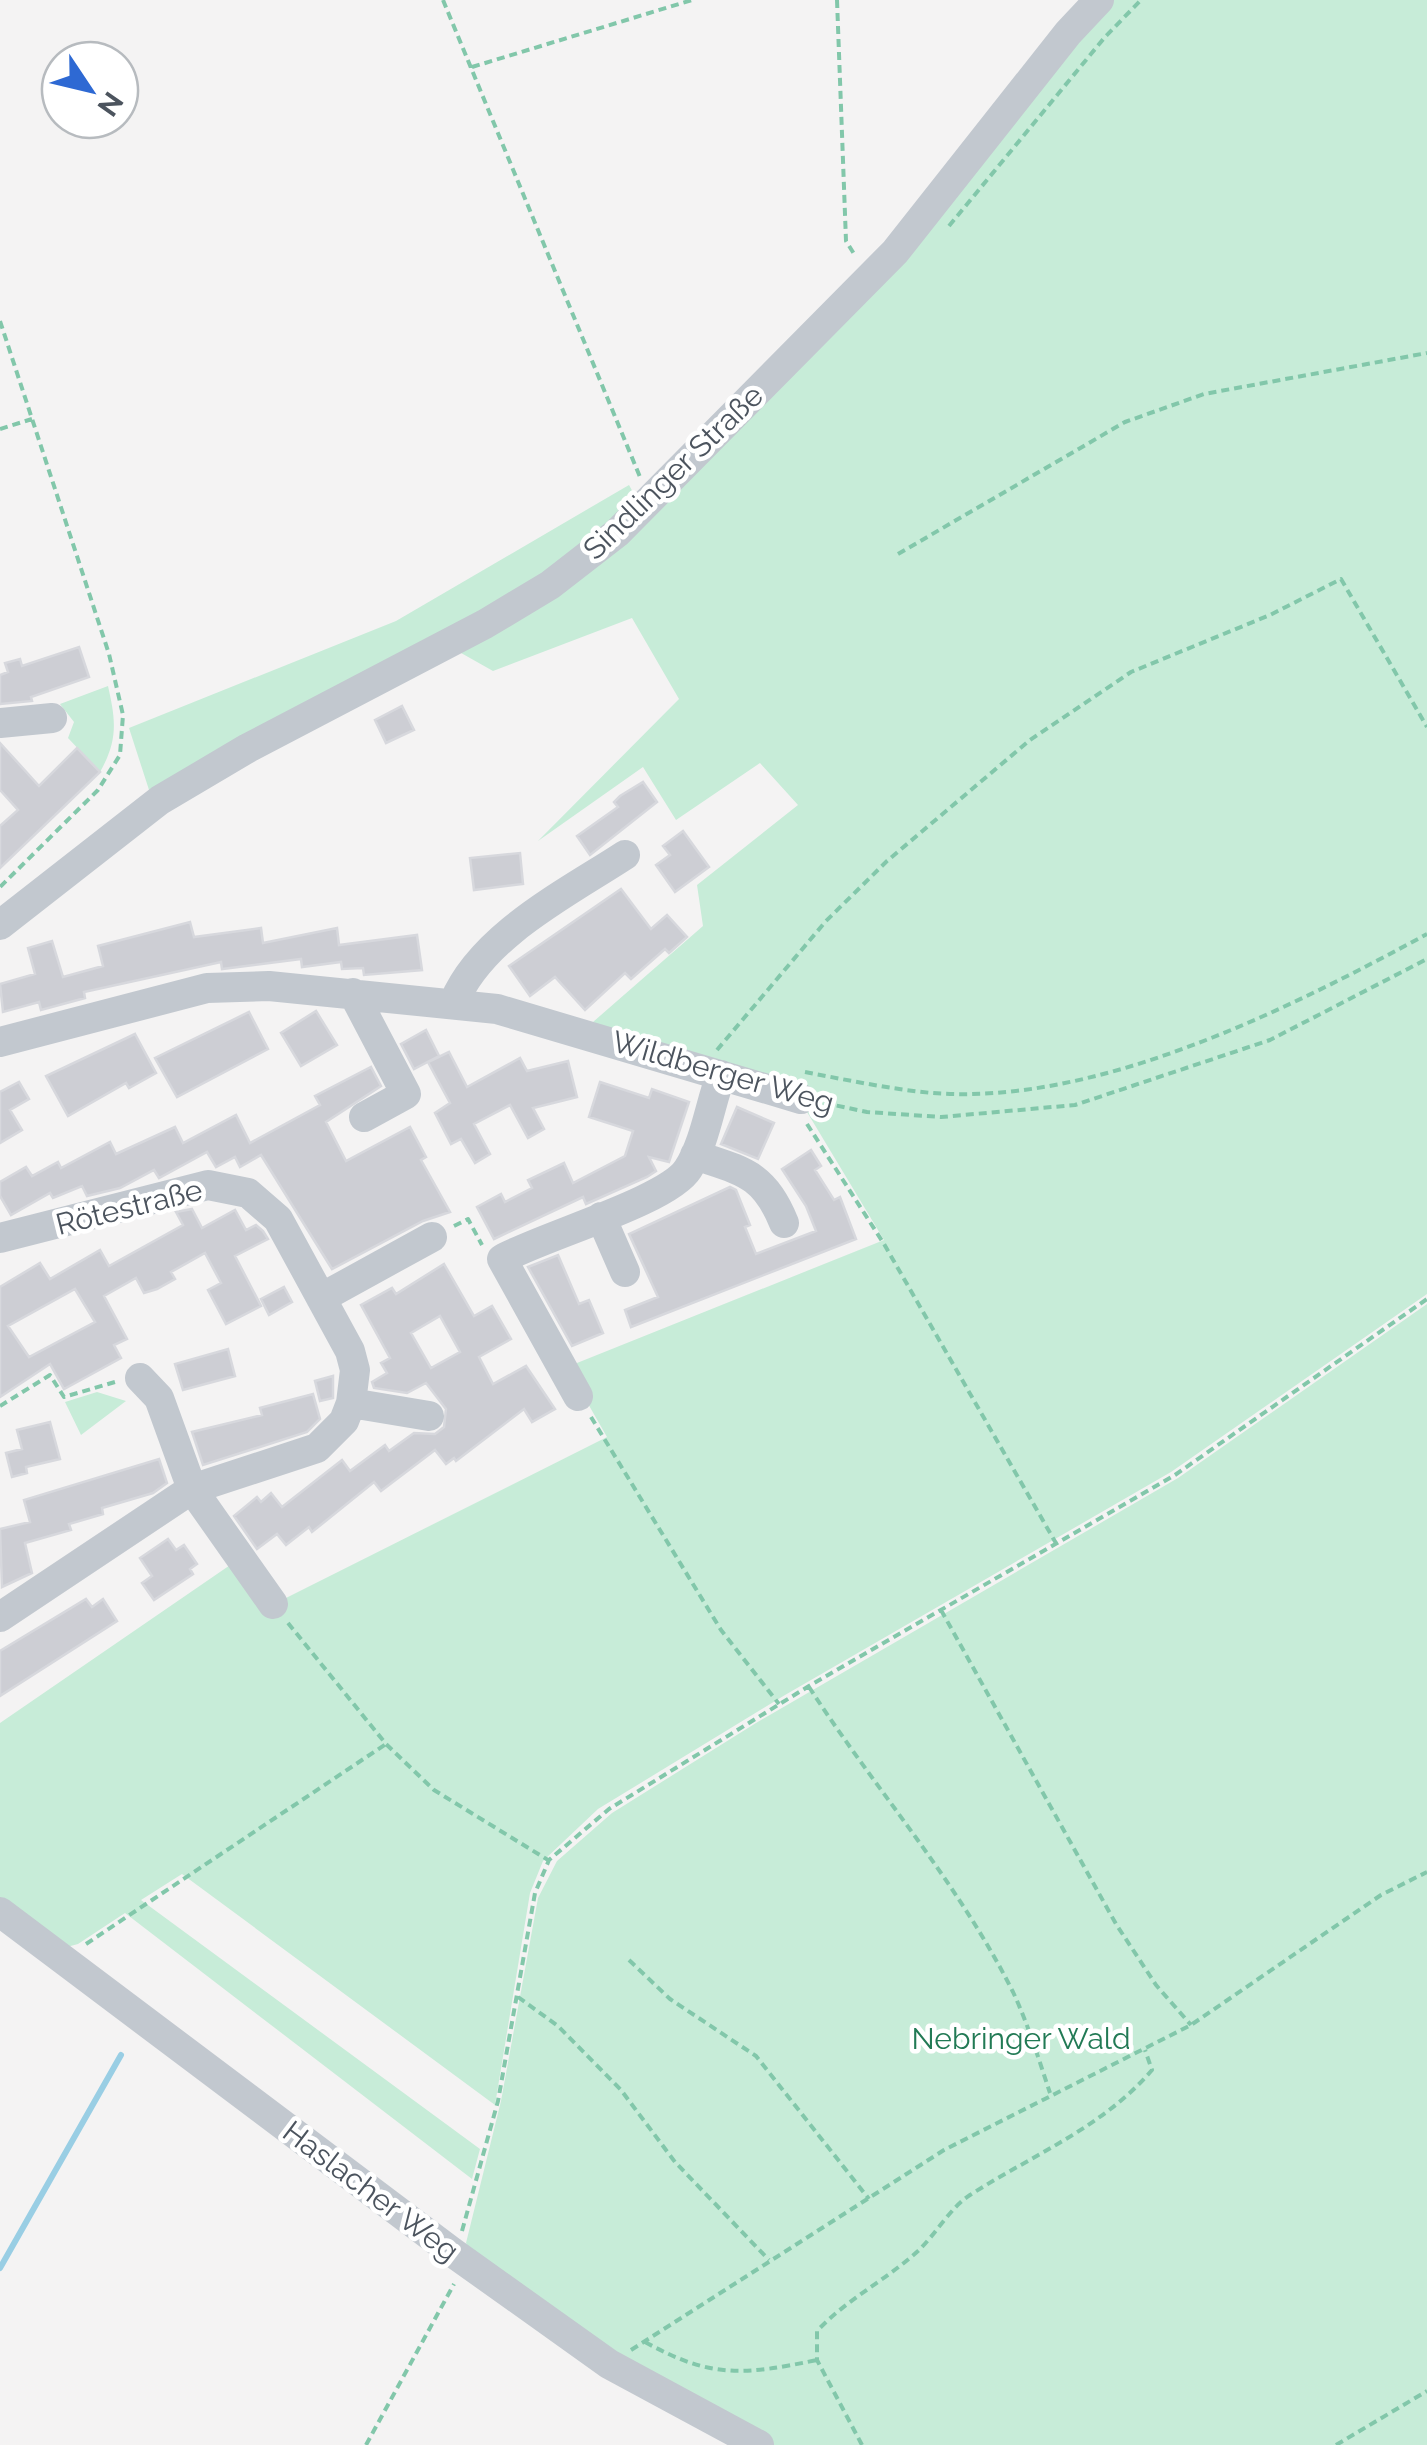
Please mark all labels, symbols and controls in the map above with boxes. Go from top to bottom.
north arrow [40,40,140,140]
text: N [90,86,130,122]
street label: Sindlinger Straße [576,378,770,566]
street label: Wildberger Weg [608,1024,838,1120]
street label: Rötestraße [52,1172,206,1242]
park label: Nebringer Wald [911,2021,1131,2056]
street label: Haslacher Weg [276,2114,466,2268]

